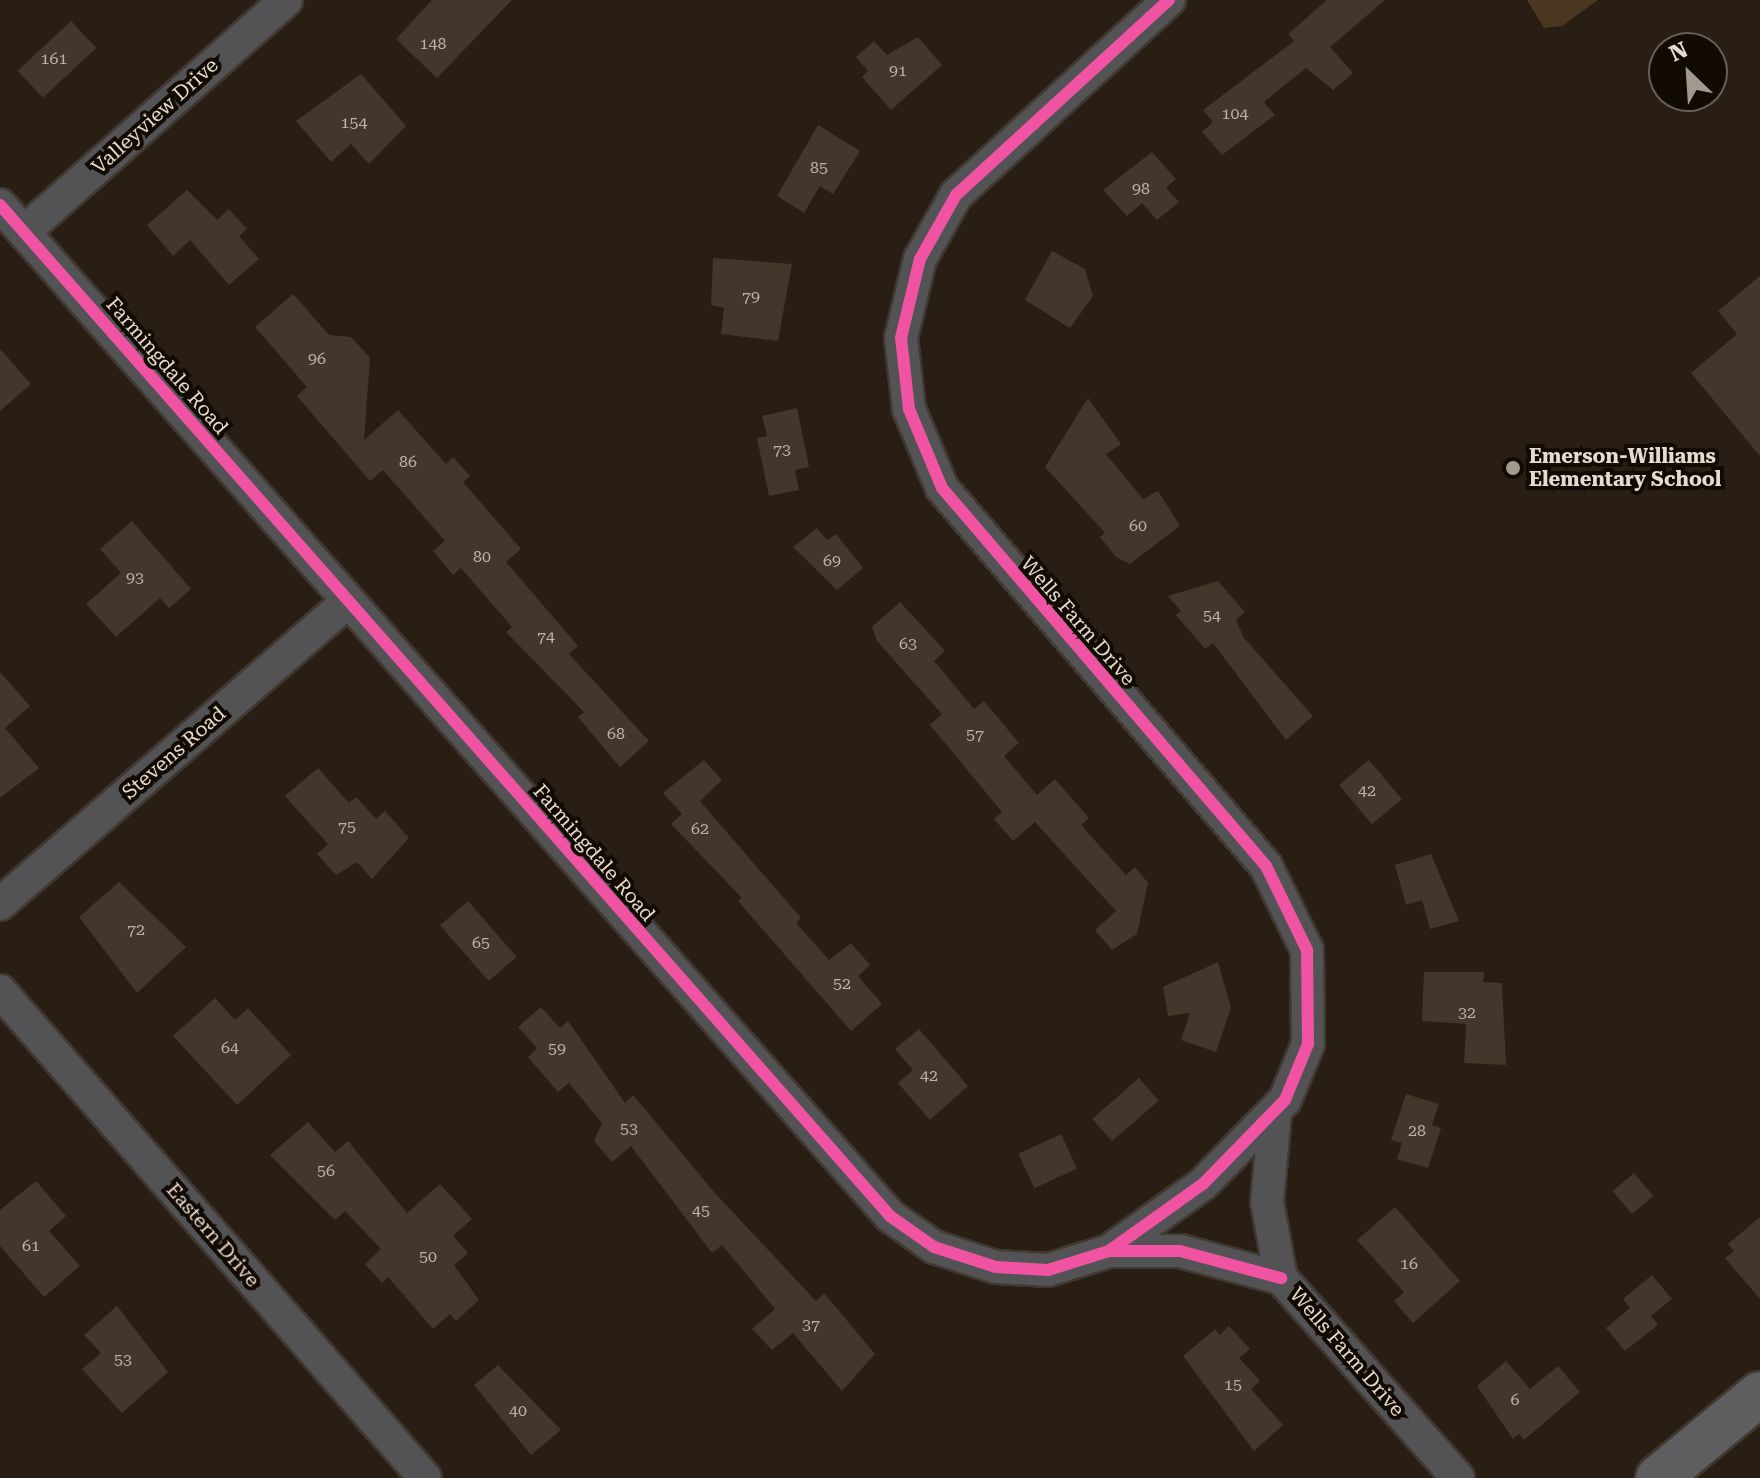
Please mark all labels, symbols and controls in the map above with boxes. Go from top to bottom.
north arrow [1648,32,1728,112]
house number: 148 [420,34,446,54]
text: N [1666,37,1691,67]
house number: 161 [41,49,67,69]
street label: Valleyview Drive [87,53,223,179]
house number: 91 [889,61,907,81]
house number: 104 [1222,104,1248,124]
house number: 154 [341,113,367,133]
house number: 85 [810,158,828,178]
house number: 98 [1132,179,1150,199]
house number: 79 [742,287,760,307]
street label: Farmingdale Road [101,293,233,439]
house number: 96 [308,349,326,369]
house number: 73 [773,440,791,460]
place label: Emerson-Williams Elementary School [1529,444,1721,491]
house number: 86 [399,452,417,472]
marker: Emerson-Williams Elementary School [1504,459,1522,477]
house number: 60 [1129,516,1147,536]
house number: 80 [473,547,491,567]
house number: 69 [823,551,841,571]
street label: Wells Farm Drive [1016,552,1140,690]
house number: 93 [126,568,144,588]
house number: 54 [1203,606,1221,626]
house number: 74 [537,627,555,647]
house number: 63 [899,634,917,654]
street label: Stevens Road [117,702,231,804]
house number: 68 [607,724,625,744]
house number: 57 [966,725,984,745]
street label: Farmingdale Road [528,780,660,926]
house number: 42 [1358,781,1376,801]
house number: 75 [338,817,356,837]
house number: 62 [691,819,709,839]
house number: 72 [127,920,145,940]
house number: 65 [472,933,490,953]
house number: 52 [833,974,851,994]
house number: 32 [1458,1003,1476,1023]
house number: 64 [221,1038,239,1058]
house number: 59 [548,1039,566,1059]
house number: 42 [920,1066,938,1086]
house number: 53 [620,1119,638,1139]
house number: 28 [1408,1121,1426,1141]
house number: 56 [317,1161,335,1181]
street label: Eastern Drive [161,1178,265,1292]
house number: 45 [692,1201,710,1221]
house number: 61 [22,1236,40,1256]
house number: 50 [419,1247,437,1267]
house number: 16 [1400,1254,1418,1274]
street label: Wells Farm Drive [1285,1283,1409,1421]
house number: 37 [802,1315,820,1335]
house number: 53 [114,1350,132,1370]
house number: 15 [1224,1375,1242,1395]
house number: 6 [1511,1390,1519,1410]
house number: 40 [509,1401,527,1421]

